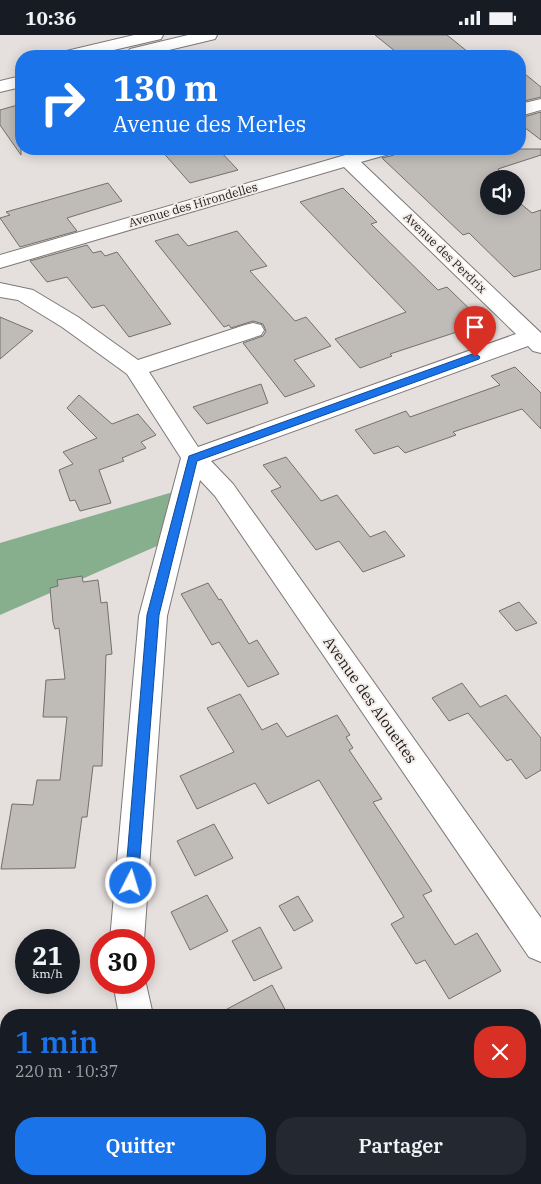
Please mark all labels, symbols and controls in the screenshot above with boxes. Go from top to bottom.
text: 10:36 [25,6,76,30]
text: 130 m [113,65,218,111]
icon: right [30,70,95,135]
text: Avenue des Merles [113,109,306,138]
map controls [480,170,525,215]
button: sound [480,170,525,215]
street label: Avenue des Hirondelles [127,179,259,230]
street label: Avenue des Perdrix [401,209,490,296]
pin [454,306,496,357]
icon: arrive [461,313,489,341]
street label: Avenue des Alouettes [319,633,421,767]
position arrow [104,856,156,908]
speed limit sign: 30 [90,929,155,994]
text: 21 [32,939,63,972]
text: km/h [32,966,63,981]
text: 1 min [15,1022,98,1061]
button: close [474,1026,526,1078]
text: 220 m · 10:37 [15,1061,118,1081]
button: Quitter [15,1117,266,1175]
button: Partager [276,1117,526,1175]

